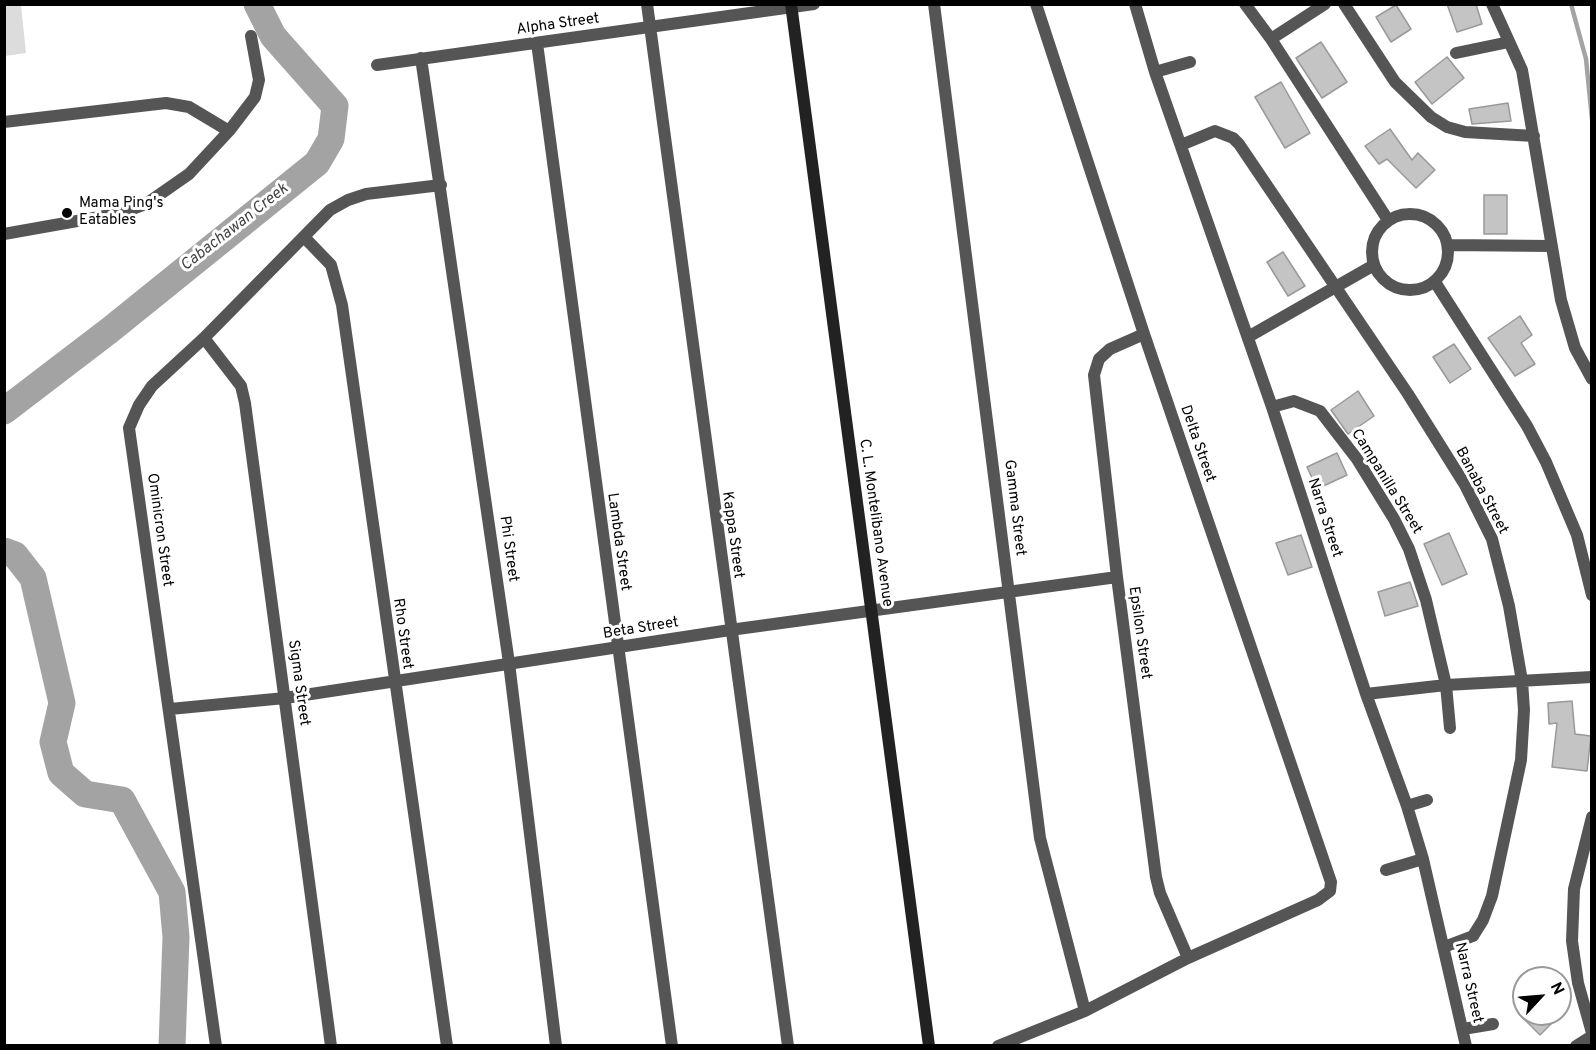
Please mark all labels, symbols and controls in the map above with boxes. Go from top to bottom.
street label: Alpha Street [515,10,601,40]
water label: Cabachawan Creek [177,180,293,276]
place label: Mama Ping's Eatables [79,195,164,230]
marker: Mama Ping's Eatables [60,206,74,220]
street label: Delta Street [1175,403,1219,485]
street label: Campanilla Street [1346,426,1426,538]
street label: C. L. Montelibano Avenue [854,438,896,608]
street label: Banaba Street [1451,444,1511,538]
street label: Gamma Street [999,459,1029,557]
street label: Ominicron Street [142,472,176,588]
street label: Narra Street [1303,476,1345,560]
street label: Kappa Street [717,490,747,580]
street label: Lambda Street [602,492,634,592]
street label: Phi Street [494,515,522,583]
street label: Epsilon Street [1124,585,1154,681]
street label: Rho Street [388,597,416,671]
street label: Beta Street [602,614,680,644]
street label: Sigma Street [283,639,313,727]
street label: Narra Street [1450,941,1486,1025]
north arrow [1512,966,1572,1026]
text: N [1545,979,1568,999]

